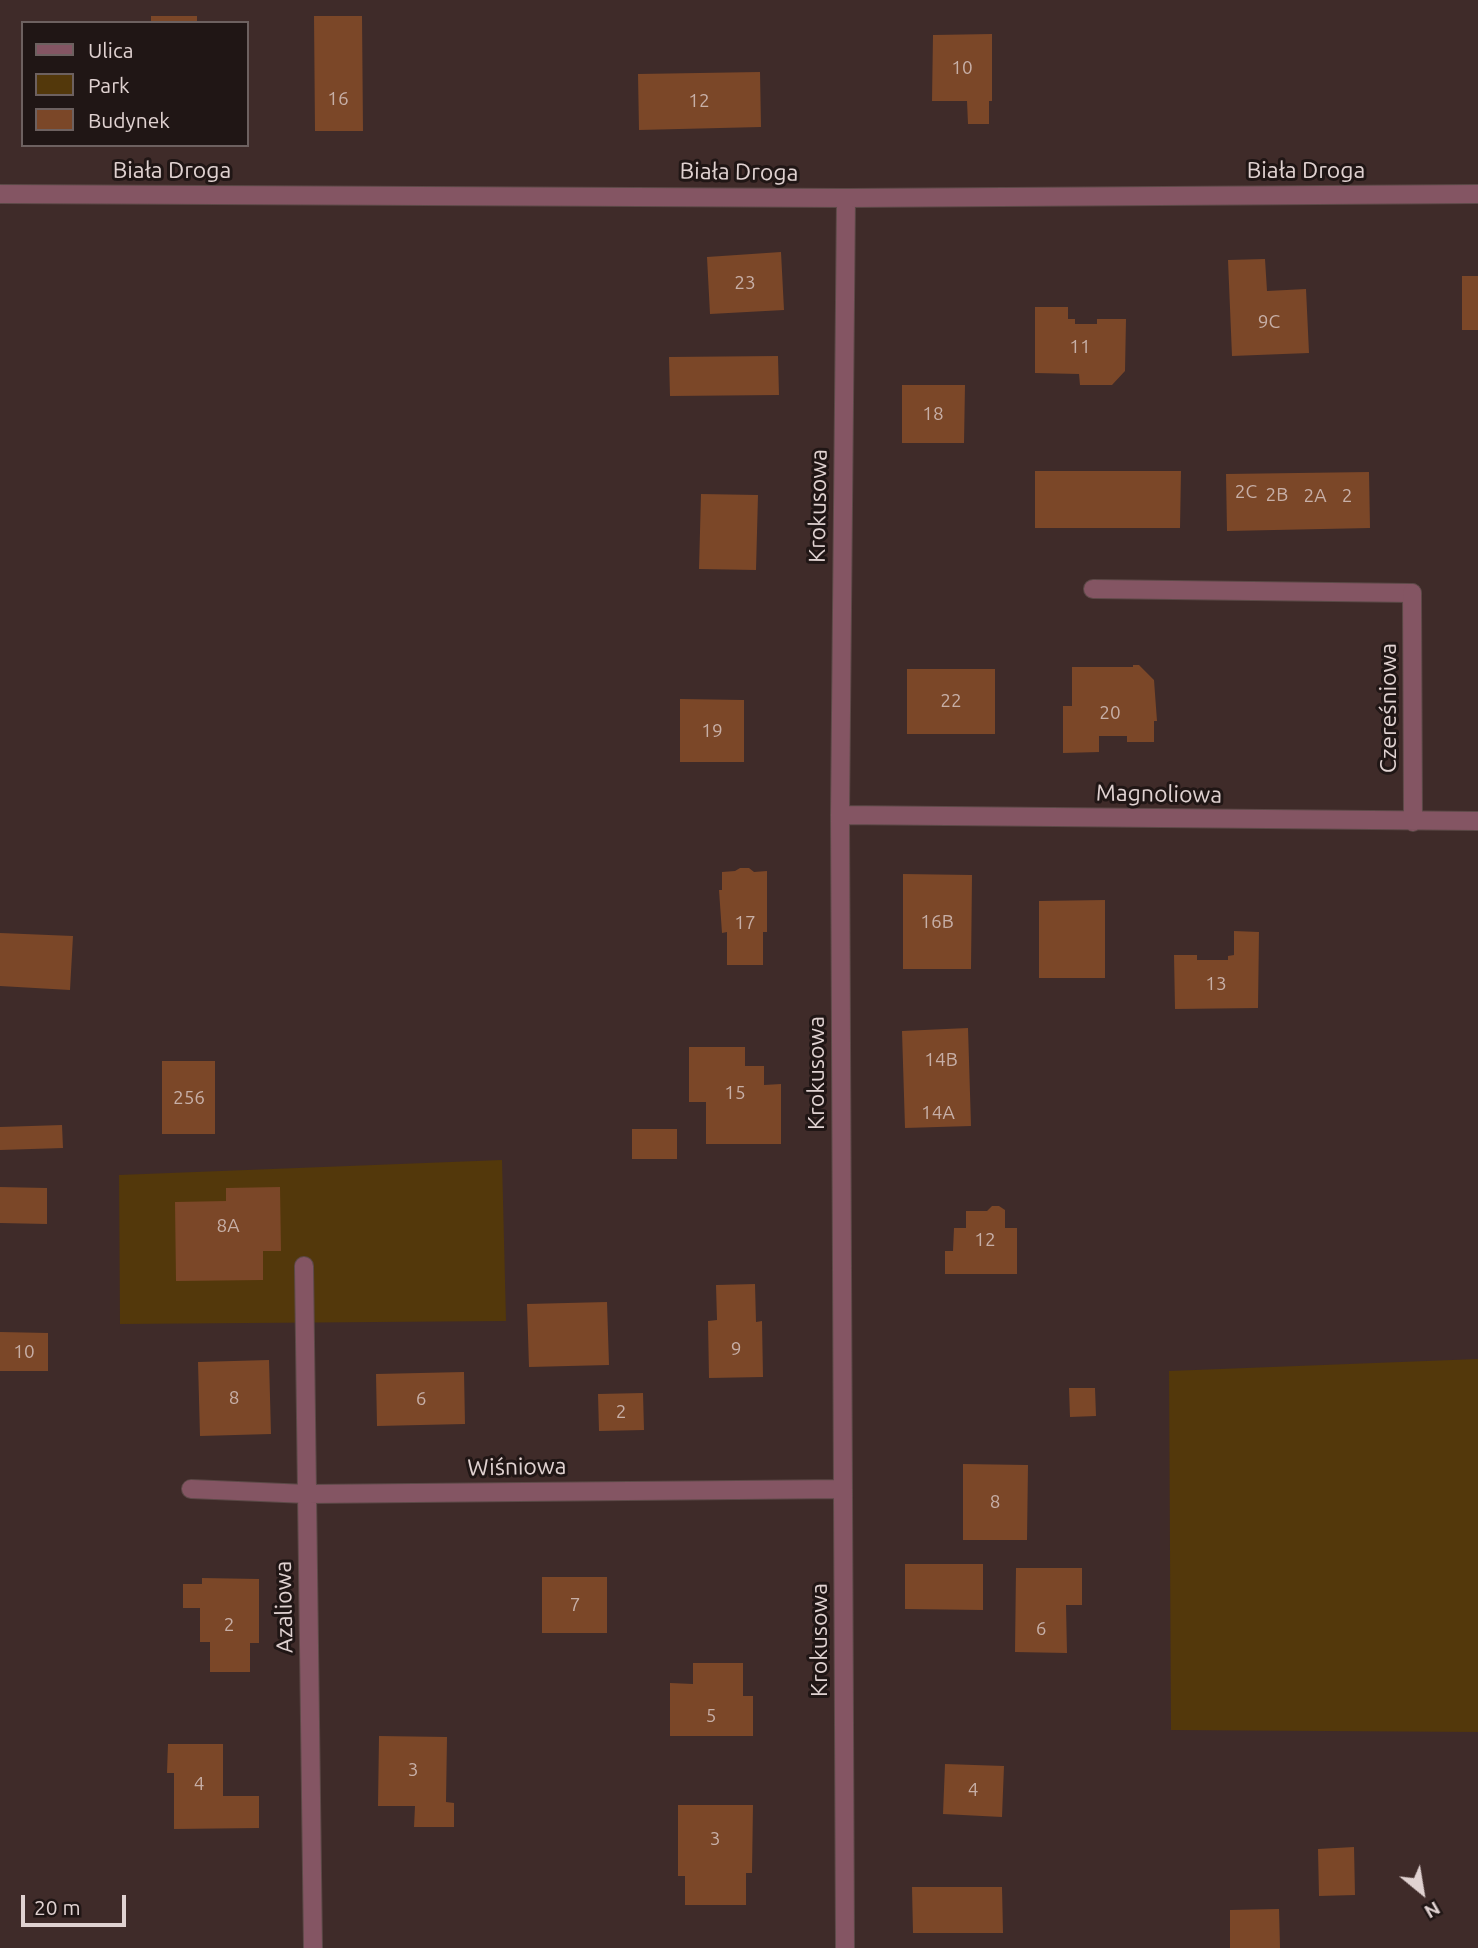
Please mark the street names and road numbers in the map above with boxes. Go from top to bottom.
street label: Biała Droga [113,156,231,184]
street label: Biała Droga [1247,156,1365,184]
street label: Biała Droga [679,157,799,187]
street label: Krokusowa [803,449,833,563]
street label: Czereśniowa [1374,643,1402,773]
street label: Magnoliowa [1096,779,1222,809]
street label: Krokusowa [802,1016,830,1130]
street label: Wiśniowa [467,1452,567,1482]
street label: Azaliowa [269,1561,299,1653]
street label: Krokusowa [805,1583,833,1697]

